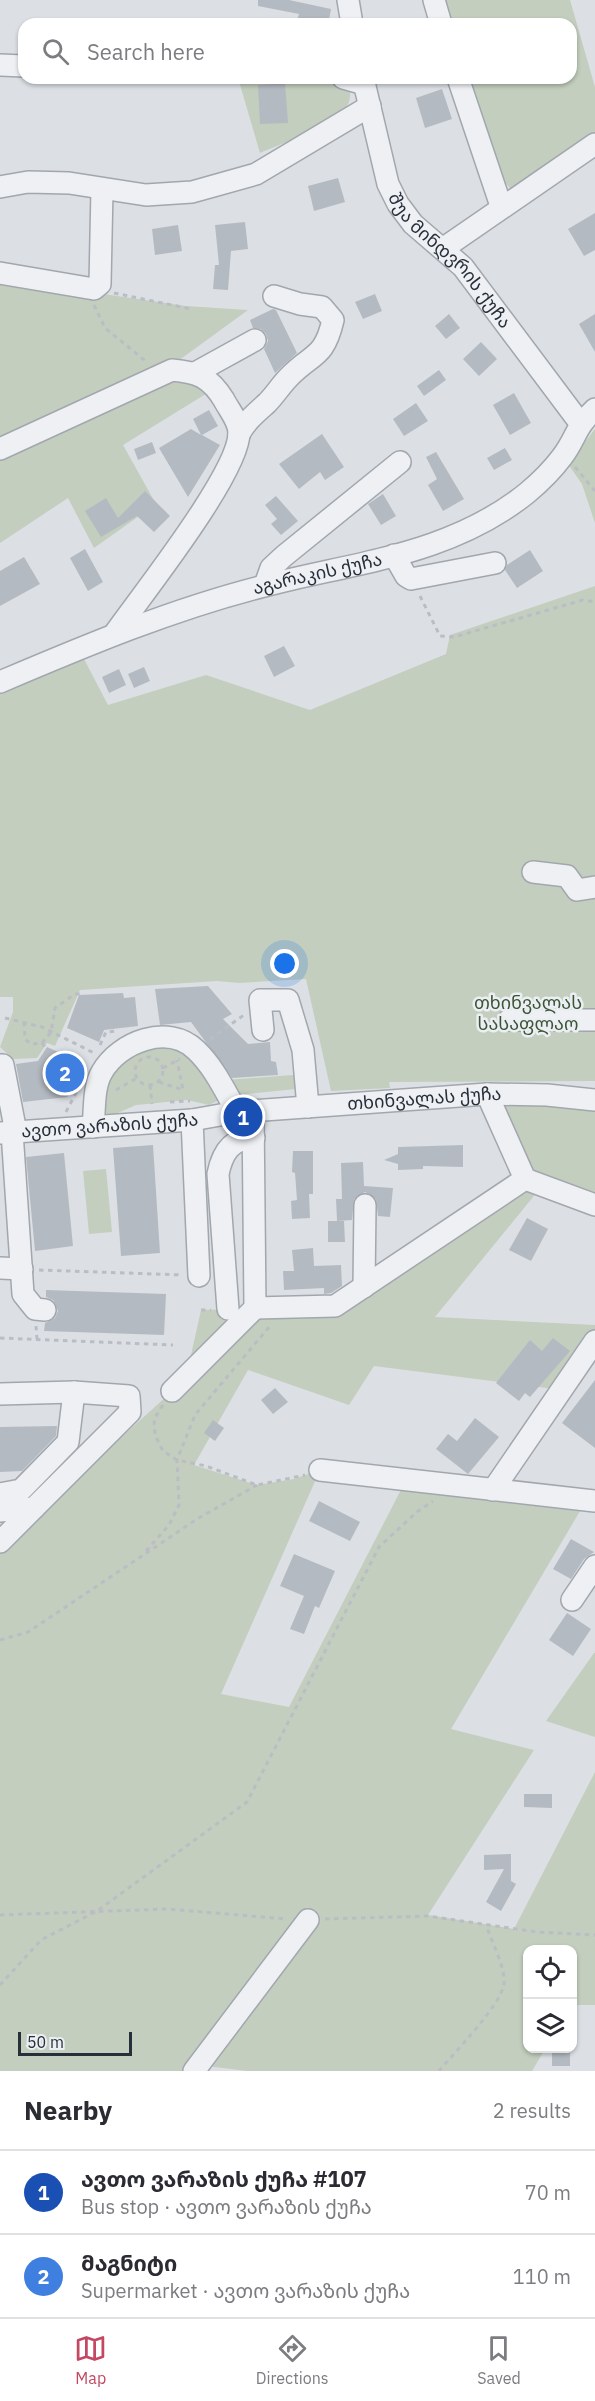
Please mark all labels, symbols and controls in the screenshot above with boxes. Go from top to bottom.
search box [18,18,577,84]
icon: search [39,35,72,68]
text: Search here [87,37,205,66]
street label: შუა მინდვრის ქუჩა [383,189,517,333]
street label: აგარაკის ქუჩა [250,547,384,599]
your location [270,949,299,978]
park label: თხინვალას სასაფლაო [474,991,582,1035]
pin: 2 [46,1050,84,1096]
street label: თხინვალას ქუჩა [346,1082,502,1115]
pin: 1 [224,1094,262,1140]
street label: ავთო ვარაზის ქუჩა [21,1107,200,1143]
map controls [523,1945,577,2053]
button: locate [523,1945,577,1999]
button: layers [523,1999,577,2053]
scale bar [18,2029,132,2056]
text: 50 m [27,2032,64,2052]
text: Nearby [24,2093,112,2127]
text: 2 results [493,2097,571,2124]
text: ავთო ვარაზის ქუჩა #107 [81,2164,367,2193]
text: 1 [38,2179,50,2206]
text: 70 m [525,2179,571,2206]
text: Bus stop · ავთო ვარაზის ქუჩა [81,2193,372,2220]
text: მაგნიტი [81,2248,177,2277]
text: 2 [38,2263,50,2290]
text: 110 m [513,2263,571,2290]
text: Supermarket · ავთო ვარაზის ქუჩა [81,2277,410,2304]
tab: Map [74,2332,107,2388]
tab: Directions [256,2332,329,2388]
tab: Saved [477,2332,521,2388]

